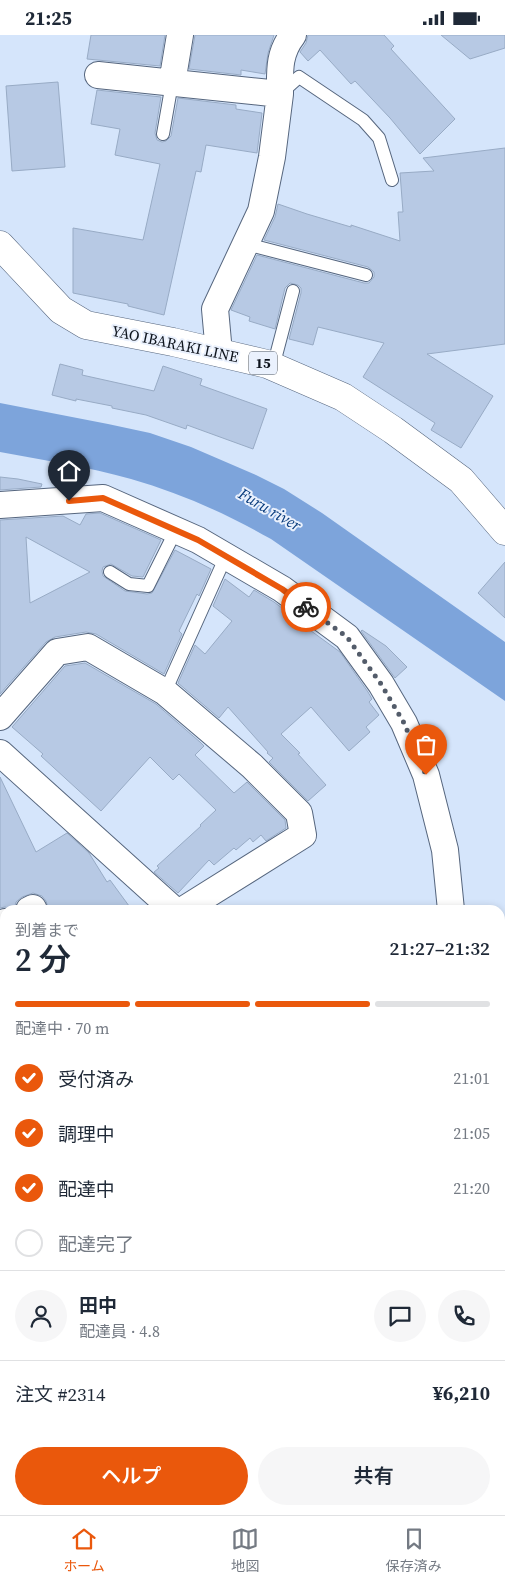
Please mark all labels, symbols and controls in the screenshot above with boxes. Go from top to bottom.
text: 21:25 [25,5,72,31]
street label: YAO IBARAKI LINE [110,320,240,367]
road number: 15 [249,351,277,374]
pin [48,450,90,501]
icon: home [55,457,83,485]
water label: Furu river [234,482,306,536]
courier [281,582,331,632]
icon: bike [292,593,320,621]
pin [405,724,447,775]
icon: bag [412,731,440,759]
text: 到着まで [15,919,79,941]
text: 21:27–21:32 [390,935,490,961]
text: 2 分 [15,938,71,982]
text: 配達中 · 70 m [15,1017,109,1039]
icon: check [15,1064,43,1092]
text: 受付済み [58,1066,134,1092]
text: 21:01 [453,1067,490,1089]
icon: check [15,1119,43,1147]
text: 調理中 [58,1121,115,1147]
text: 21:05 [453,1122,490,1144]
icon: check [15,1174,43,1202]
text: 配達中 [58,1176,115,1202]
text: 21:20 [453,1177,490,1199]
text: 配達完了 [58,1231,134,1257]
button: person [15,1290,67,1342]
button: chat [374,1290,426,1342]
button: phone [438,1290,490,1342]
text: 田中 [79,1292,117,1318]
text: 配達員 · 4.8 [79,1320,160,1342]
text: ¥6,210 [433,1380,490,1406]
text: 注文 #2314 [15,1381,105,1407]
button: ヘルプ [15,1447,248,1505]
button: 共有 [258,1447,490,1505]
tab: ホーム [63,1525,105,1576]
tab: 地図 [231,1525,259,1576]
tab: 保存済み [386,1525,442,1576]

